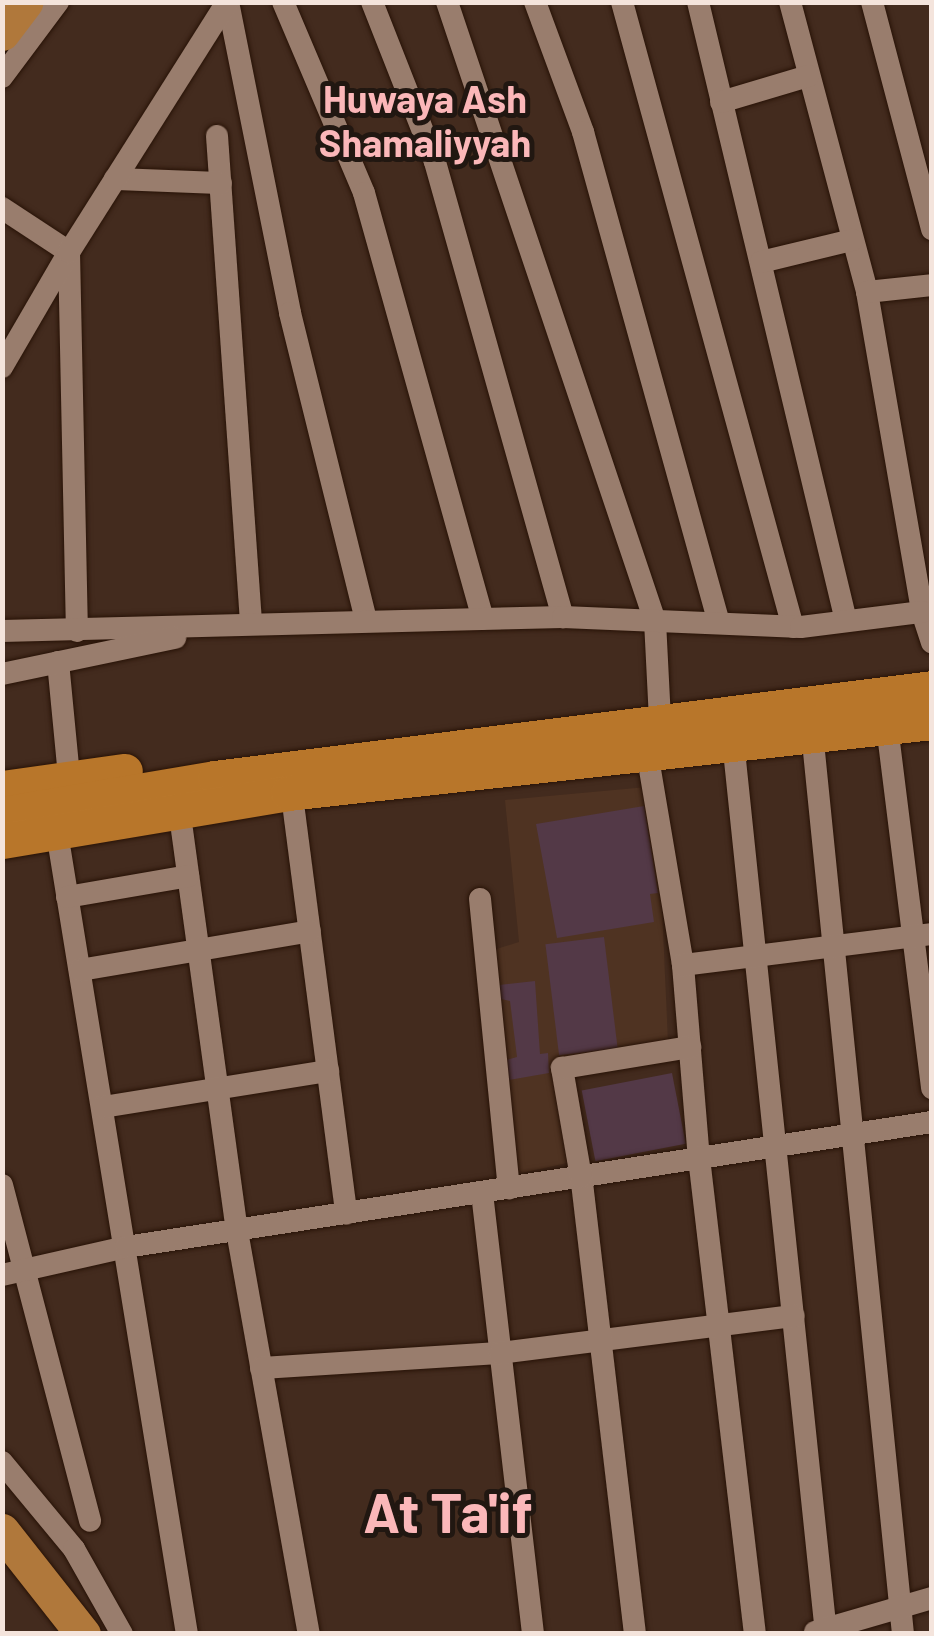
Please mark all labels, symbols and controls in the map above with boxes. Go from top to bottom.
district label: Huwaya Ash Shamaliyyah [319,76,531,165]
district label: At Ta'if [363,1479,533,1545]

